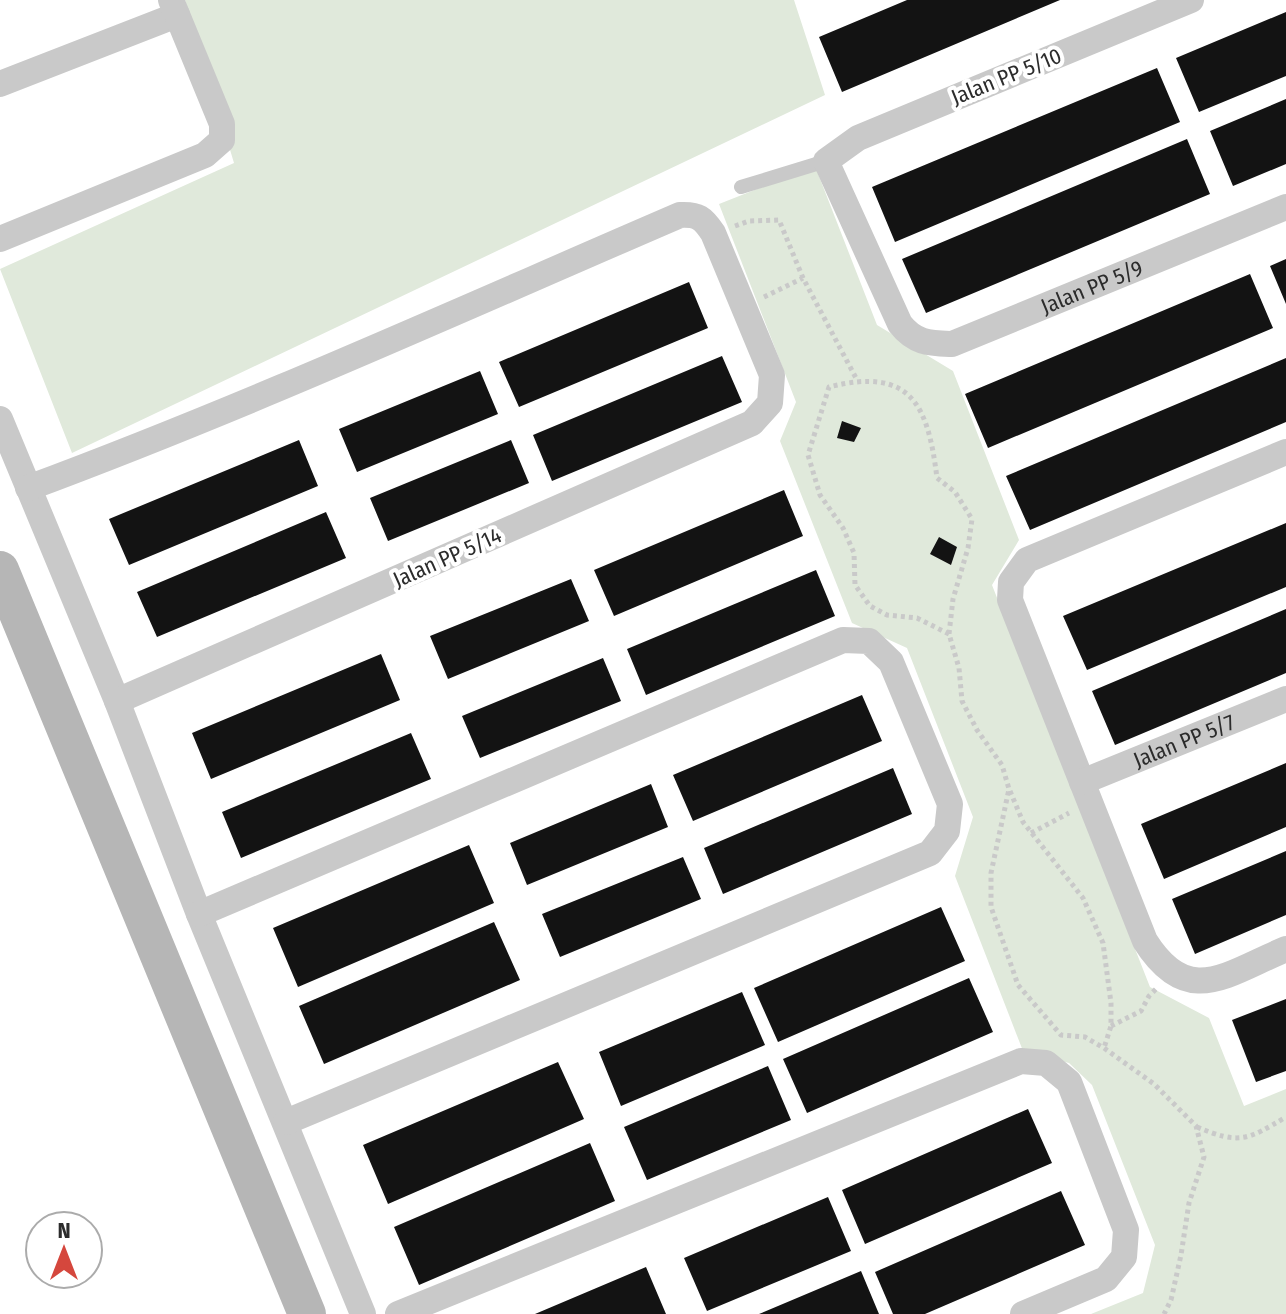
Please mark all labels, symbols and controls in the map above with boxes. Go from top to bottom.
street label: Jalan PP 5/10 [947,42,1065,111]
street label: Jalan PP 5/9 [1037,254,1147,320]
street label: Jalan PP 5/14 [389,521,506,593]
street label: Jalan PP 5/7 [1129,708,1239,774]
north arrow [24,1210,104,1290]
text: N [57,1217,71,1244]

